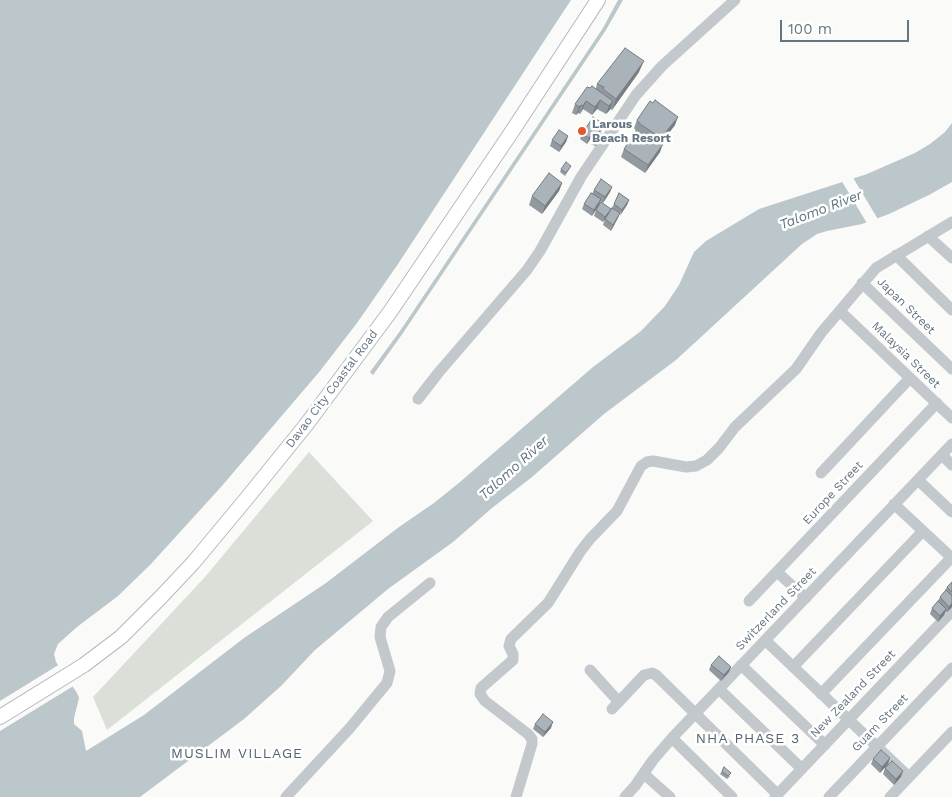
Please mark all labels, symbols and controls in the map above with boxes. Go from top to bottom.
scale bar [782,10,911,42]
text: 100 m [788,20,832,38]
place label: Larous Beach Resort [592,117,671,145]
marker: Larous Beach Resort [576,125,588,137]
water label: Talomo River [777,187,865,233]
street label: Japan Street [874,275,938,337]
street label: Malaysia Street [869,319,943,391]
street label: Davao City Coastal Road [283,327,381,451]
water label: Talomo River [476,433,552,503]
street label: Europe Street [800,458,866,528]
street label: Switzerland Street [733,565,819,653]
street label: New Zealand Street [807,647,899,741]
street label: Guam Street [849,691,911,755]
district label: NHA PHASE 3 [694,731,802,747]
district label: MUSLIM VILLAGE [169,746,305,762]

